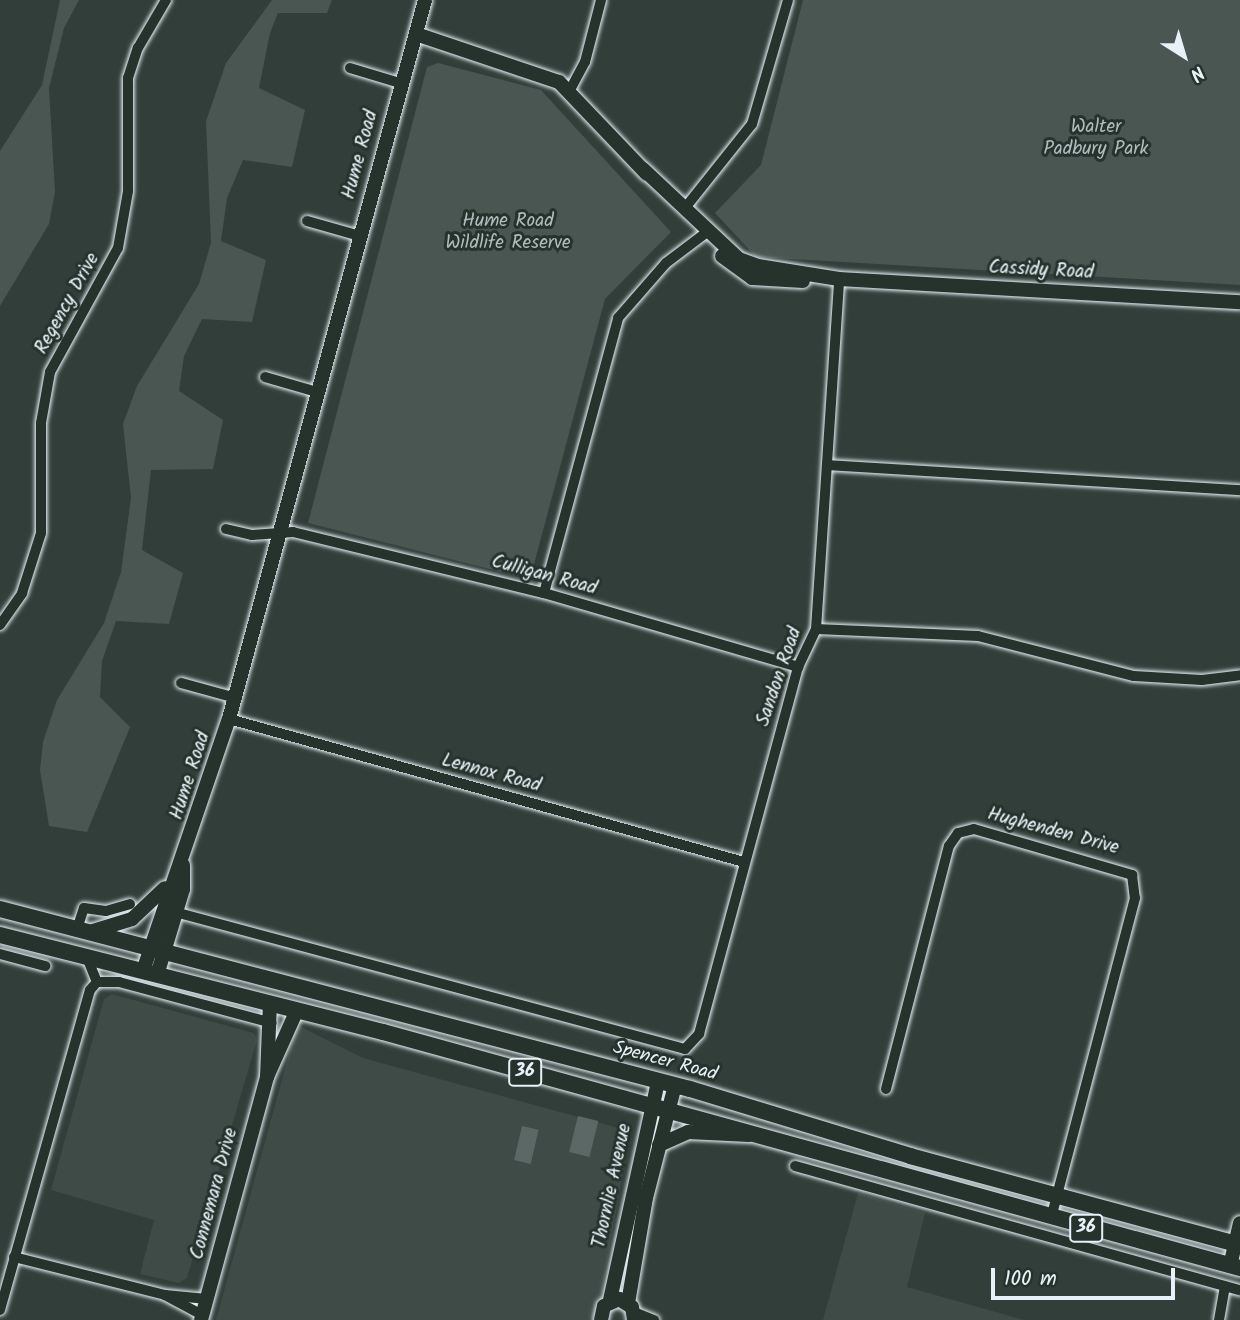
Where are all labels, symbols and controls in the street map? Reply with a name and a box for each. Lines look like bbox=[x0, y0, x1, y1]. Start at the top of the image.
north arrow bbox=[1149, 21, 1219, 91]
text: N bbox=[1183, 57, 1210, 88]
street label: Hume Road bbox=[338, 108, 384, 202]
park label: Walter Padbury Park bbox=[1043, 117, 1149, 161]
park label: Hume Road Wildlife Reserve bbox=[445, 211, 571, 255]
street label: Regency Drive bbox=[31, 250, 105, 358]
street label: Cassidy Road bbox=[988, 257, 1094, 285]
street label: Culligan Road bbox=[489, 551, 599, 601]
street label: Sandon Road bbox=[752, 625, 808, 729]
street label: Hume Road bbox=[166, 729, 216, 823]
street label: Lennox Road bbox=[439, 750, 543, 798]
street label: Hughenden Drive bbox=[985, 803, 1121, 861]
street label: Spencer Road bbox=[610, 1037, 720, 1087]
road number: 36 bbox=[508, 1058, 542, 1086]
street label: Thornlie Avenue bbox=[589, 1122, 637, 1250]
street label: Connemara Drive bbox=[186, 1126, 244, 1262]
road number: 36 bbox=[1068, 1213, 1104, 1242]
scale bar bbox=[995, 1254, 1179, 1298]
text: 100 m bbox=[1004, 1263, 1057, 1296]

